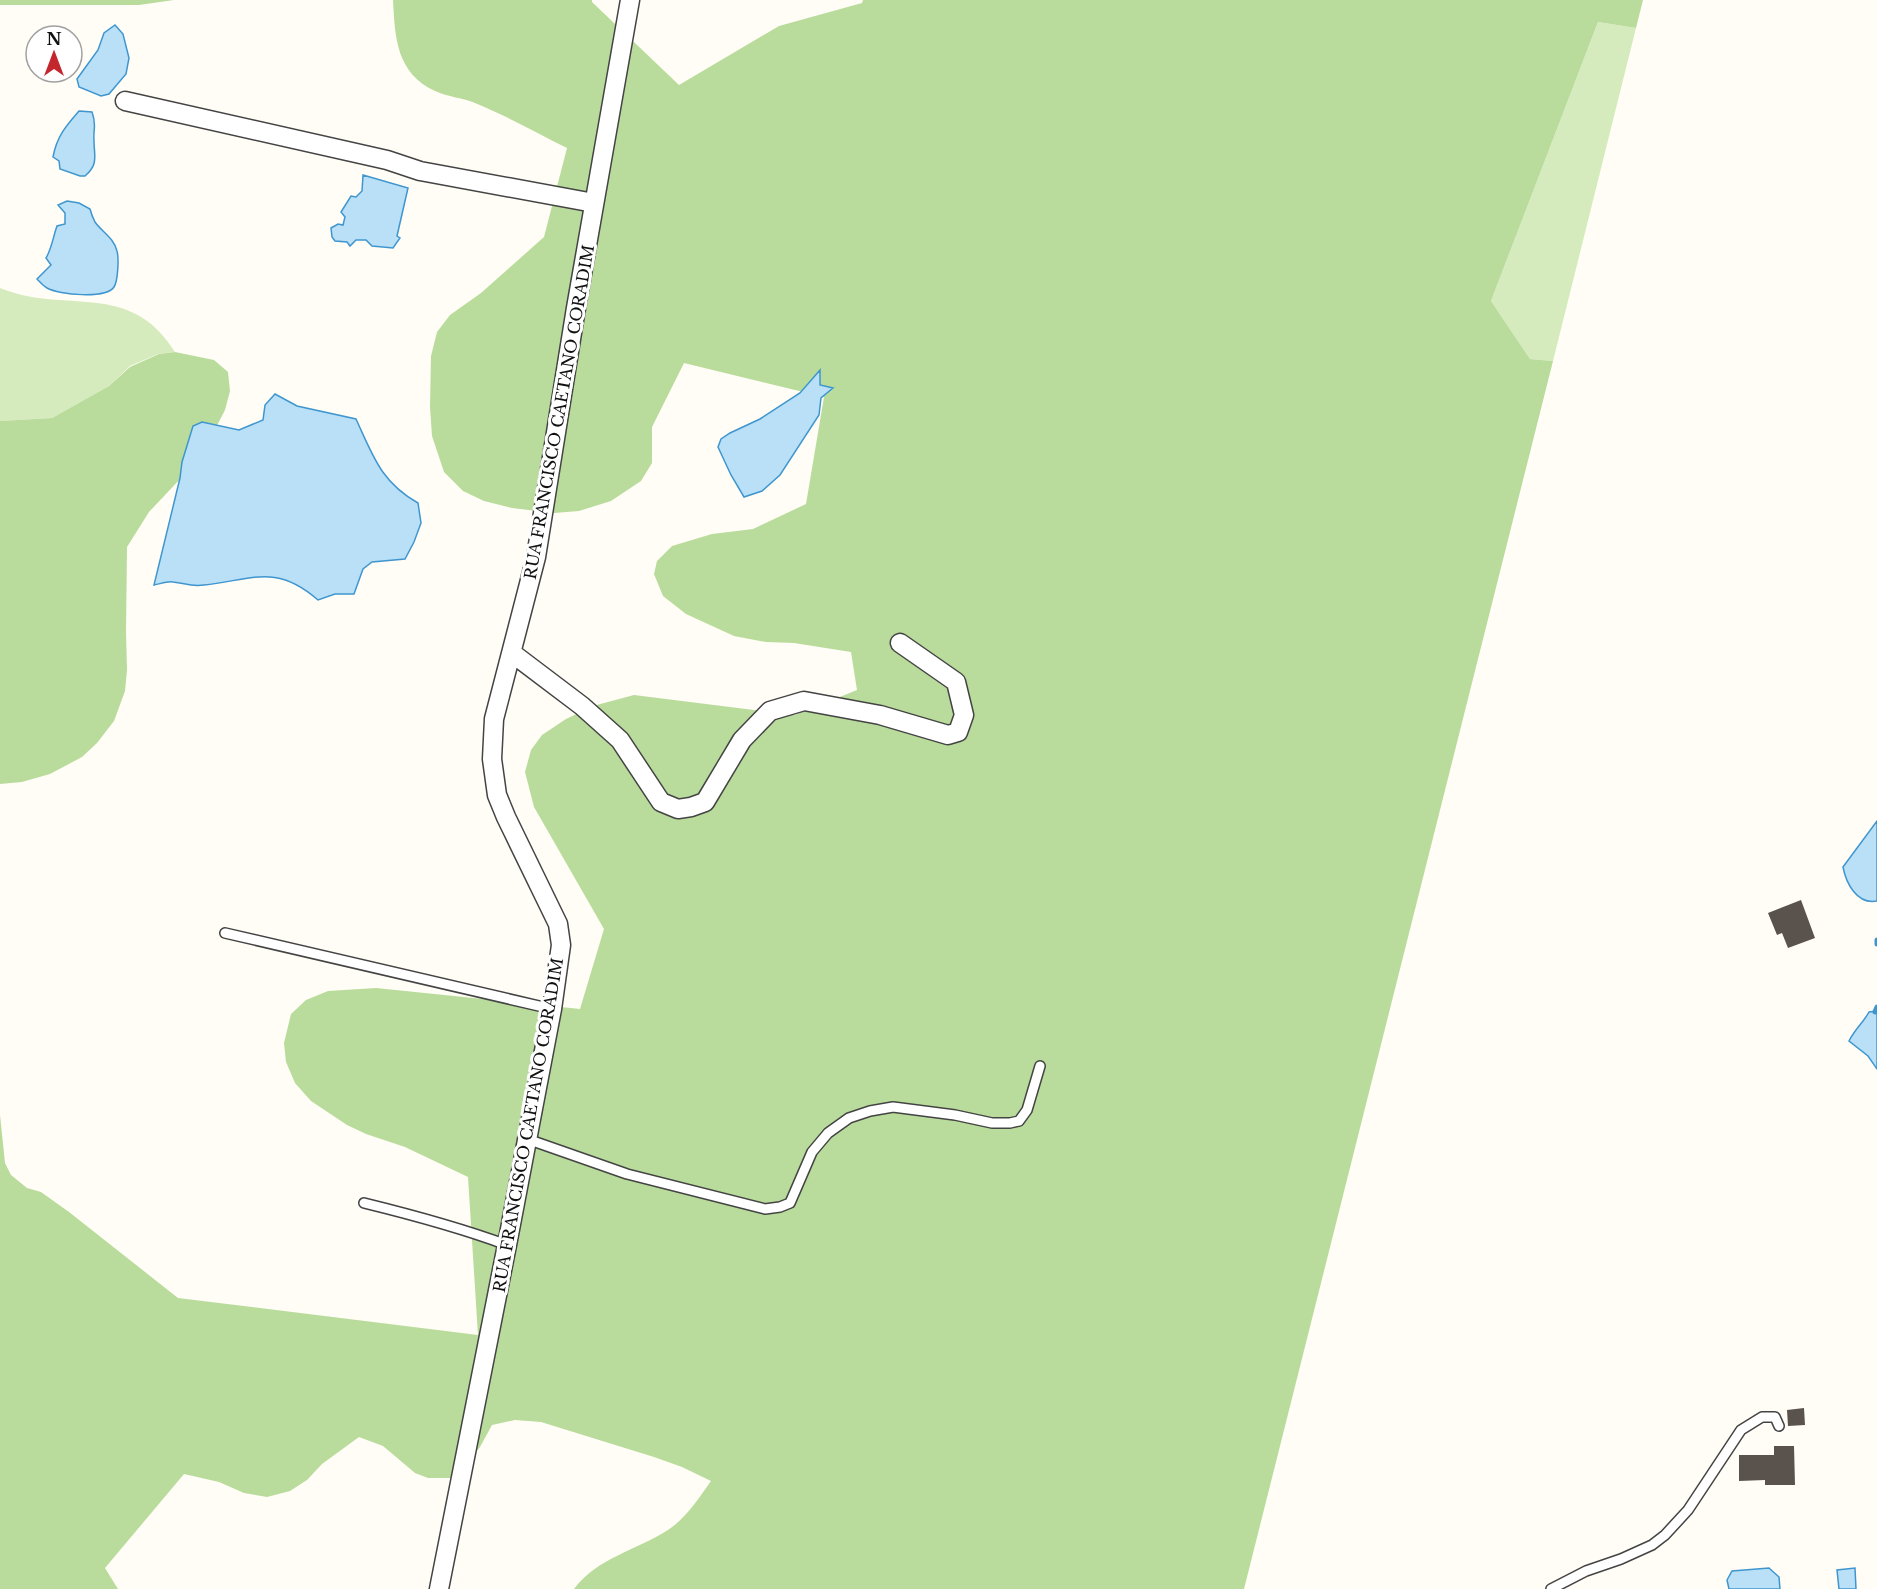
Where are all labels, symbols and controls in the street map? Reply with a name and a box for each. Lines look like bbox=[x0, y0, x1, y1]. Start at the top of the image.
north arrow bbox=[24, 24, 84, 84]
text: N bbox=[46, 29, 62, 49]
street label: RUA FRANCISCO CAETANO CORADIM bbox=[520, 243, 598, 581]
street label: RUA FRANCISCO CAETANO CORADIM bbox=[489, 956, 567, 1294]

